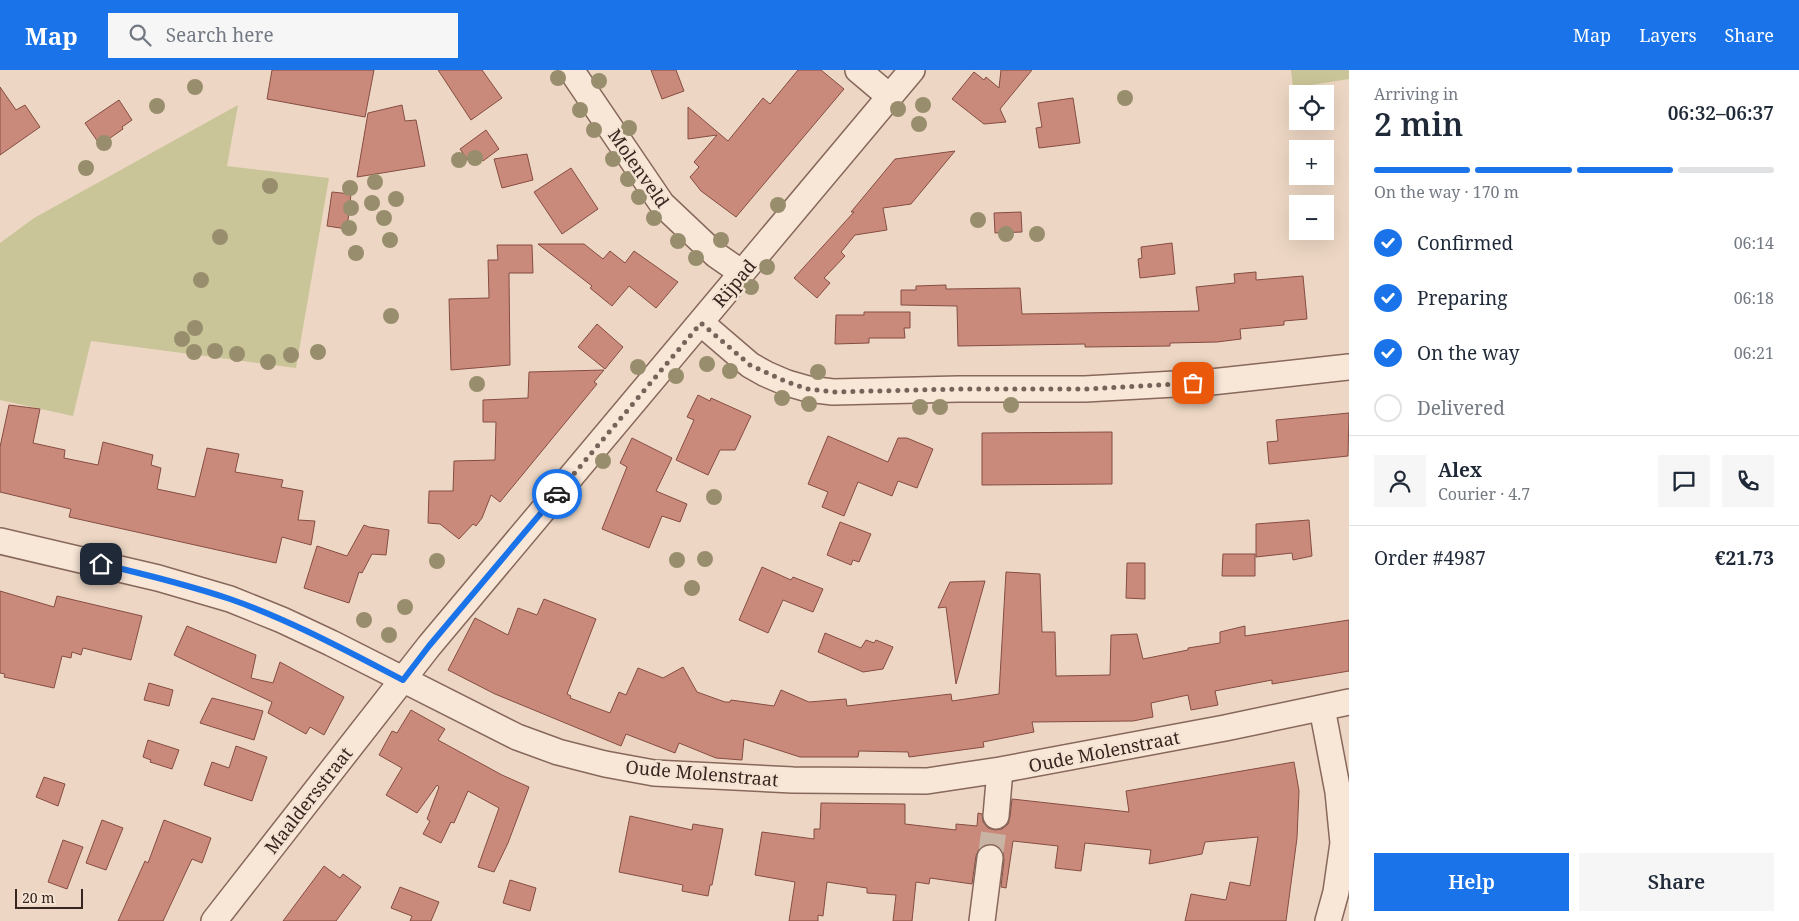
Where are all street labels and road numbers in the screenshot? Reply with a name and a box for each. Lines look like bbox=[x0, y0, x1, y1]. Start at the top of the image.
street label: Molenveld bbox=[603, 124, 675, 212]
street label: Rijpad bbox=[707, 254, 761, 312]
street label: Oude Molenstraat bbox=[1026, 725, 1182, 777]
street label: Maaldersstraat bbox=[259, 742, 357, 858]
street label: Oude Molenstraat bbox=[625, 754, 779, 792]

